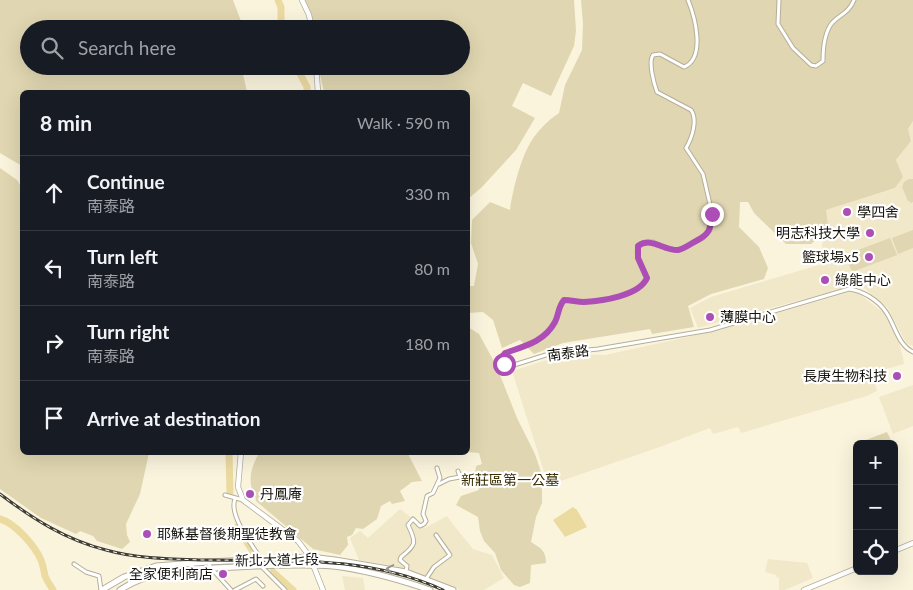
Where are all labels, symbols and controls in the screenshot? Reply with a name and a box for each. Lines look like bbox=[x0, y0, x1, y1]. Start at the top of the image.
search box bbox=[20, 20, 470, 75]
icon: search bbox=[38, 34, 66, 62]
text: Search here bbox=[78, 36, 176, 59]
text: 8 min bbox=[40, 110, 92, 135]
text: Walk · 590 m bbox=[357, 113, 450, 132]
text: Continue bbox=[87, 170, 165, 193]
icon: ahead bbox=[40, 179, 68, 207]
text: 330 m bbox=[405, 184, 450, 203]
text: 南泰路 bbox=[87, 196, 135, 215]
route end bbox=[701, 203, 724, 226]
place label: 學四舍 bbox=[857, 203, 899, 220]
marker: 學四舍 bbox=[841, 206, 853, 218]
place label: 明志科技大學 bbox=[776, 224, 860, 241]
marker: 明志科技大學 bbox=[864, 227, 876, 239]
text: Turn left bbox=[87, 245, 158, 268]
place label: 籃球場x5 bbox=[802, 248, 859, 265]
marker: 籃球場x5 bbox=[863, 251, 875, 263]
icon: left bbox=[40, 254, 68, 282]
text: 80 m bbox=[414, 259, 450, 278]
text: 南泰路 bbox=[87, 271, 135, 290]
place label: 綠能中心 bbox=[835, 271, 891, 288]
marker: 綠能中心 bbox=[819, 274, 831, 286]
place label: 薄膜中心 bbox=[720, 308, 776, 325]
marker: 薄膜中心 bbox=[704, 311, 716, 323]
text: Turn right bbox=[87, 320, 169, 343]
icon: right bbox=[40, 329, 68, 357]
text: 180 m bbox=[405, 334, 450, 353]
street label: 南泰路 bbox=[546, 341, 590, 364]
text: 南泰路 bbox=[87, 346, 135, 365]
route start bbox=[493, 353, 516, 376]
place label: 長庚生物科技 bbox=[803, 367, 887, 384]
marker: 長庚生物科技 bbox=[891, 370, 903, 382]
icon: arrive bbox=[40, 404, 68, 432]
text: Arrive at destination bbox=[87, 407, 260, 430]
map controls bbox=[853, 440, 898, 575]
button: + bbox=[853, 440, 898, 485]
park label: 新莊區第一公墓 bbox=[461, 471, 559, 488]
place label: 丹鳳庵 bbox=[260, 485, 302, 502]
button: − bbox=[853, 485, 898, 530]
marker: 丹鳳庵 bbox=[244, 488, 256, 500]
place label: 耶穌基督後期聖徒教會 bbox=[157, 525, 297, 542]
marker: 耶穌基督後期聖徒教會 bbox=[141, 528, 153, 540]
button: locate bbox=[853, 530, 898, 575]
street label: 新北大道七段 bbox=[235, 550, 319, 569]
place label: 全家便利商店 bbox=[129, 565, 213, 582]
one-way arrow bbox=[386, 565, 395, 575]
marker: 全家便利商店 bbox=[217, 568, 229, 580]

